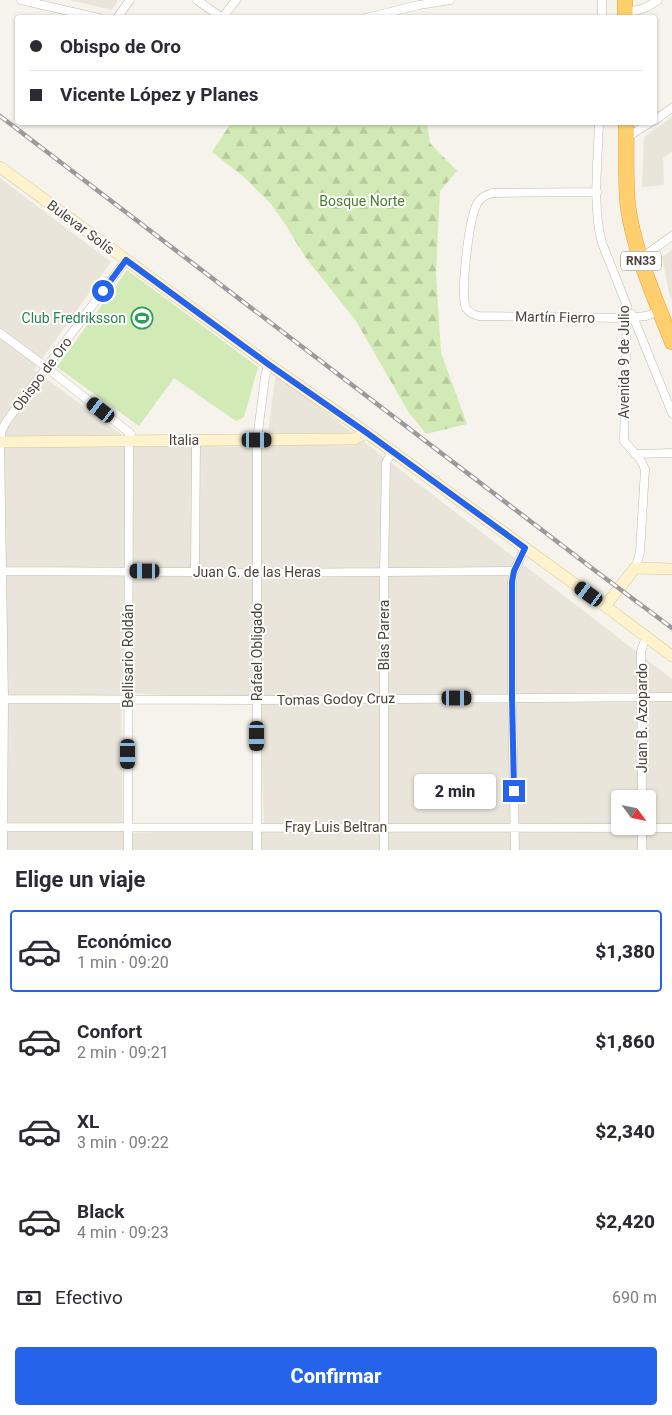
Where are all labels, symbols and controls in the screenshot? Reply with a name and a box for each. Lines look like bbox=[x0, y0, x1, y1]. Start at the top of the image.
text: Obispo de Oro bbox=[60, 35, 181, 58]
text: Vicente López y Planes bbox=[60, 83, 258, 106]
park label: Bosque Norte bbox=[319, 193, 405, 209]
street label: Bulevar Solís bbox=[44, 197, 118, 257]
road number: RN33 bbox=[621, 252, 661, 270]
route start bbox=[92, 280, 114, 302]
street label: Avenida 9 de Julio bbox=[616, 305, 632, 419]
sports icon: Club Fredriksson bbox=[130, 306, 154, 330]
street label: Martín Fierro bbox=[515, 308, 595, 326]
place label: Club Fredriksson bbox=[22, 310, 126, 326]
street label: Obispo de Oro bbox=[9, 334, 75, 414]
car bbox=[84, 395, 117, 425]
street label: Italia bbox=[169, 432, 199, 448]
car bbox=[242, 433, 272, 448]
car bbox=[130, 564, 160, 579]
street label: Juan G. de las Heras bbox=[193, 564, 321, 580]
car bbox=[572, 579, 605, 609]
street label: Blas Parera bbox=[376, 600, 392, 670]
street label: Rafael Obligado bbox=[249, 603, 265, 701]
street label: Bellisario Roldán bbox=[120, 604, 136, 708]
street label: Juan B. Azopardo bbox=[634, 663, 650, 773]
street label: Tomas Godoy Cruz bbox=[277, 690, 395, 708]
car bbox=[442, 691, 472, 706]
car bbox=[249, 721, 264, 751]
car bbox=[120, 739, 135, 769]
callout: 2 min bbox=[414, 774, 496, 808]
route end bbox=[503, 780, 525, 802]
text: 2 min bbox=[435, 782, 475, 801]
north arrow bbox=[611, 790, 656, 835]
map controls bbox=[611, 790, 656, 835]
street label: Fray Luis Beltran bbox=[285, 819, 387, 835]
text: Elige un viaje bbox=[15, 867, 145, 892]
icon: car bbox=[17, 929, 62, 974]
text: Económico bbox=[77, 930, 172, 953]
text: $1,380 bbox=[595, 940, 655, 963]
text: 1 min · 09:20 bbox=[77, 953, 169, 972]
icon: car bbox=[17, 1019, 62, 1064]
text: Confort bbox=[77, 1020, 142, 1043]
text: $1,860 bbox=[595, 1030, 655, 1053]
text: 2 min · 09:21 bbox=[77, 1043, 169, 1062]
icon: car bbox=[17, 1109, 62, 1154]
text: XL bbox=[77, 1110, 99, 1133]
text: $2,340 bbox=[595, 1120, 655, 1143]
text: 3 min · 09:22 bbox=[77, 1133, 169, 1152]
icon: car bbox=[17, 1199, 62, 1244]
text: Black bbox=[77, 1200, 124, 1223]
text: $2,420 bbox=[595, 1210, 655, 1233]
text: 4 min · 09:23 bbox=[77, 1223, 169, 1242]
icon: cash bbox=[15, 1284, 43, 1312]
text: Efectivo bbox=[55, 1286, 123, 1309]
text: 690 m bbox=[612, 1288, 657, 1307]
button: Confirmar bbox=[15, 1347, 657, 1405]

